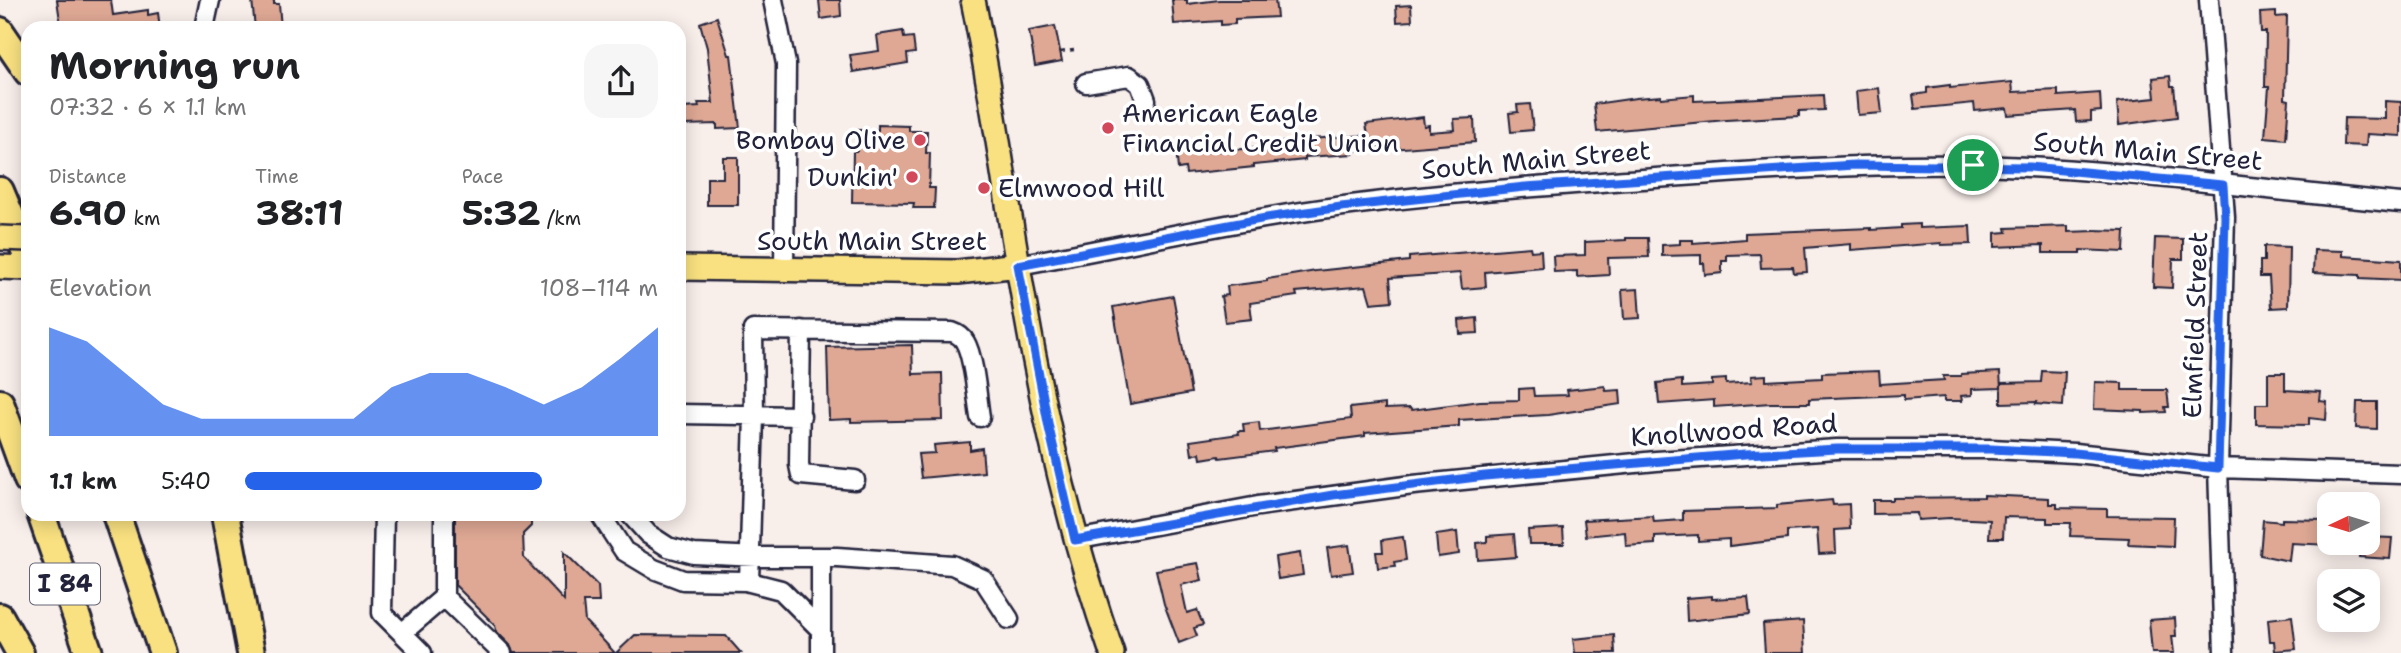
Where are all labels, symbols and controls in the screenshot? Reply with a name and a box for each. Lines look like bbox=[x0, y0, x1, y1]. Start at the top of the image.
text: Morning run bbox=[49, 40, 300, 91]
button: share bbox=[584, 44, 658, 118]
text: 07:32 · 6 × 1.1 km bbox=[49, 92, 247, 122]
place label: American Eagle Financial Credit Union bbox=[1122, 95, 1399, 160]
marker: American Eagle Financial Credit Union bbox=[1100, 120, 1116, 136]
place label: Bombay Olive bbox=[736, 122, 906, 157]
street label: South Main Street bbox=[2032, 123, 2264, 178]
marker: Bombay Olive bbox=[912, 132, 928, 148]
street label: South Main Street bbox=[1420, 132, 1652, 187]
pin bbox=[1943, 135, 2003, 195]
icon: arrive bbox=[1954, 146, 1992, 184]
place label: Dunkin' bbox=[808, 159, 898, 194]
text: Distance bbox=[49, 164, 127, 189]
text: Time bbox=[255, 164, 299, 189]
text: Pace bbox=[462, 164, 503, 189]
marker: Dunkin' bbox=[904, 169, 920, 185]
place label: Elmwood Hill bbox=[998, 170, 1165, 205]
marker: Elmwood Hill bbox=[976, 180, 992, 196]
text: 6.90 bbox=[49, 189, 127, 236]
text: 38:11 bbox=[255, 189, 344, 236]
text: 5:32 bbox=[462, 189, 541, 236]
text: km bbox=[127, 206, 160, 231]
text: /km bbox=[541, 206, 581, 231]
street label: South Main Street bbox=[757, 223, 987, 258]
street label: Elmfield Street bbox=[2174, 231, 2215, 419]
text: Elevation bbox=[49, 273, 152, 303]
text: 108–114 m bbox=[540, 273, 658, 303]
street label: Knollwood Road bbox=[1629, 405, 1839, 454]
text: 1.1 km bbox=[49, 466, 117, 496]
text: 5:40 bbox=[161, 466, 211, 496]
north arrow bbox=[2317, 492, 2380, 555]
map controls bbox=[2317, 492, 2380, 632]
road number: I 84 bbox=[30, 564, 100, 604]
button: layers bbox=[2317, 569, 2380, 632]

